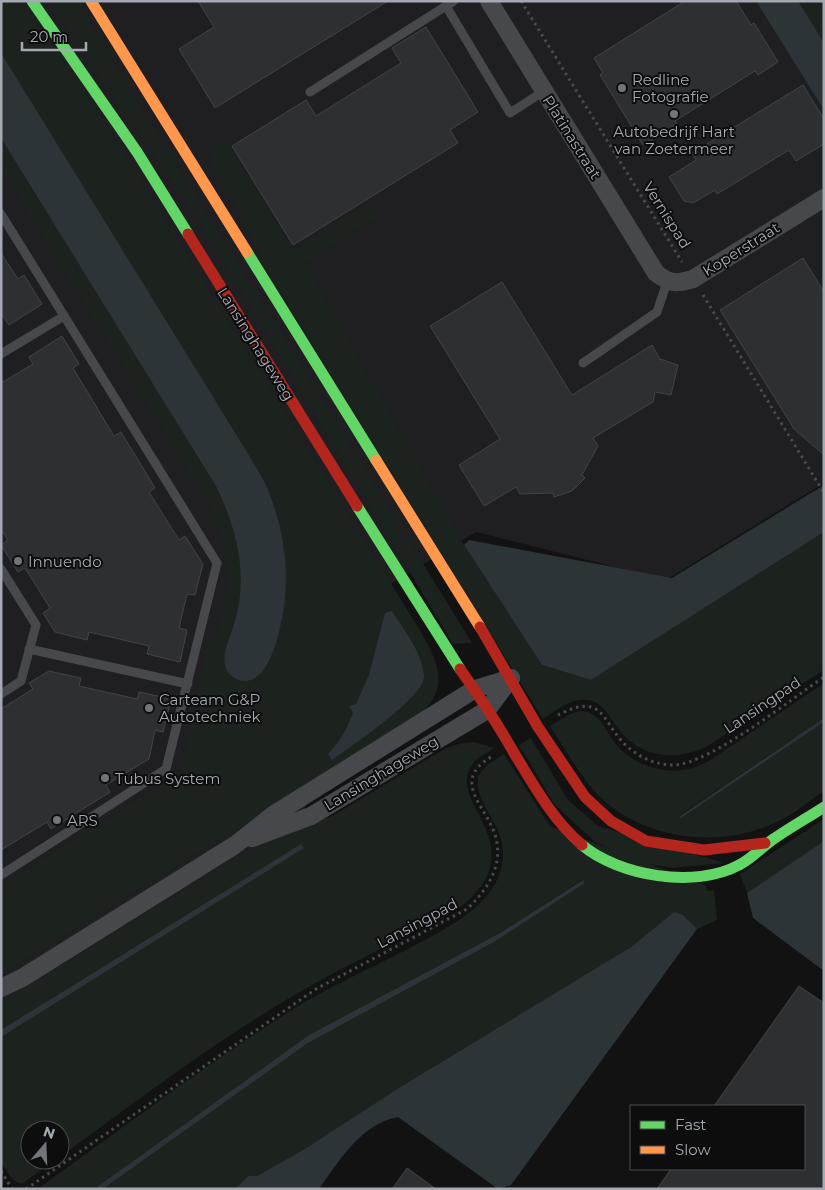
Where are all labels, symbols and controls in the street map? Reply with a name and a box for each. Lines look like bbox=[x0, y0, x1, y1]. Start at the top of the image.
scale bar bbox=[22, 20, 86, 52]
text: 20 m bbox=[30, 27, 68, 46]
place label: Redline Fotografie bbox=[632, 70, 709, 106]
marker: Redline Fotografie bbox=[616, 82, 628, 94]
street label: Platinastraat bbox=[539, 92, 605, 182]
marker: Autobedrijf Hart van Zoetermeer bbox=[668, 108, 680, 120]
place label: Autobedrijf Hart van Zoetermeer bbox=[613, 122, 735, 158]
street label: Vernispad bbox=[639, 178, 695, 252]
street label: Koperstraat bbox=[699, 218, 783, 280]
street label: Lansinghageweg bbox=[213, 284, 299, 404]
place label: Innuendo bbox=[28, 552, 102, 571]
marker: Innuendo bbox=[12, 555, 24, 567]
street label: Lansingpad bbox=[720, 672, 804, 738]
place label: Carteam G&P Autotechniek bbox=[159, 690, 260, 726]
marker: Carteam G&P Autotechniek bbox=[143, 702, 155, 714]
street label: Lansinghageweg bbox=[320, 731, 442, 815]
place label: Tubus System bbox=[115, 769, 220, 788]
marker: Tubus System bbox=[99, 772, 111, 784]
place label: ARS bbox=[67, 811, 98, 830]
marker: ARS bbox=[51, 814, 63, 826]
street label: Lansingpad bbox=[373, 894, 461, 952]
legend bbox=[630, 1105, 805, 1170]
text: Fast bbox=[675, 1115, 706, 1134]
north arrow bbox=[20, 1120, 70, 1170]
text: N bbox=[41, 1122, 58, 1143]
text: Slow bbox=[675, 1140, 711, 1159]

